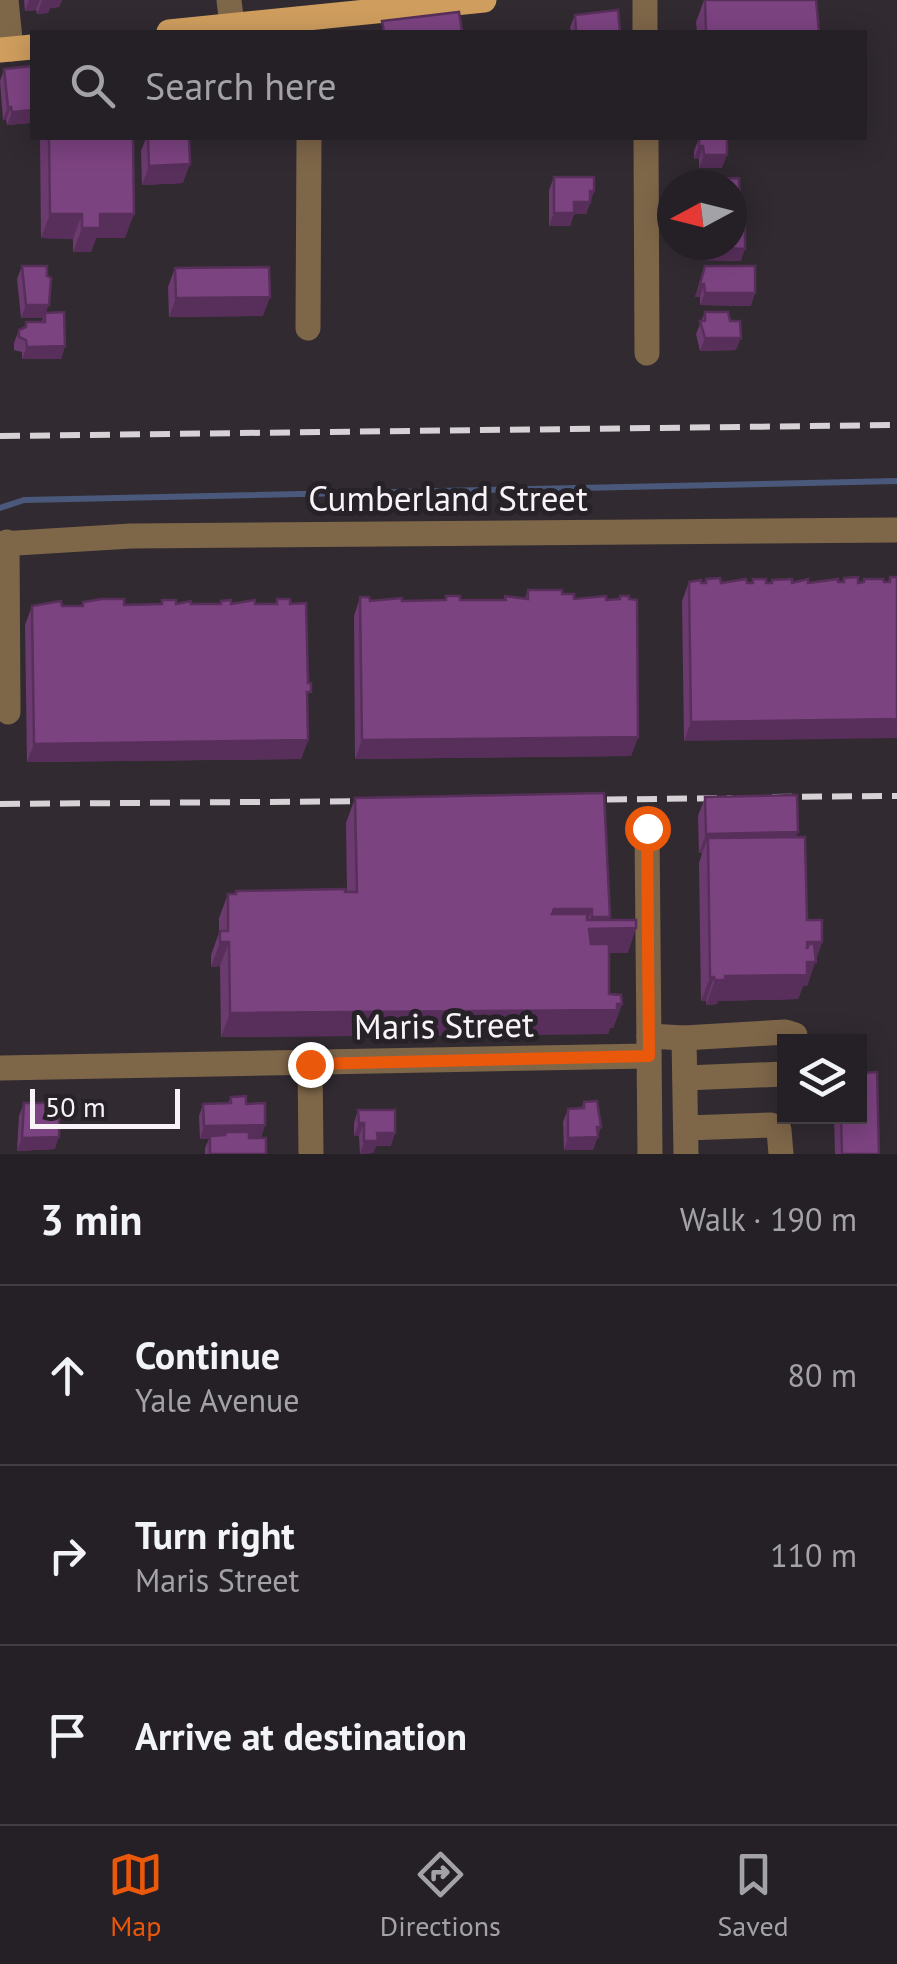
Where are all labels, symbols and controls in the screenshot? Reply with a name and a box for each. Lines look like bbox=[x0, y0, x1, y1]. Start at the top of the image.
search box bbox=[30, 30, 867, 140]
icon: search bbox=[65, 58, 120, 113]
text: Search here bbox=[145, 61, 337, 110]
north arrow bbox=[657, 170, 747, 260]
street label: Cumberland Street bbox=[308, 475, 588, 521]
route start bbox=[625, 806, 671, 852]
street label: Maris Street bbox=[354, 1000, 534, 1050]
map controls bbox=[777, 1034, 867, 1124]
button: layers bbox=[777, 1034, 867, 1124]
route end bbox=[288, 1042, 334, 1088]
scale bar bbox=[30, 1084, 180, 1128]
text: 50 m bbox=[45, 1088, 106, 1125]
text: 3 min bbox=[40, 1192, 142, 1247]
text: Walk · 190 m bbox=[680, 1198, 857, 1240]
text: Continue bbox=[135, 1330, 280, 1379]
icon: ahead bbox=[40, 1348, 95, 1403]
text: 80 m bbox=[788, 1354, 857, 1396]
text: Yale Avenue bbox=[135, 1379, 299, 1421]
text: Turn right bbox=[135, 1510, 295, 1559]
icon: right bbox=[40, 1528, 95, 1583]
text: 110 m bbox=[770, 1534, 857, 1576]
text: Maris Street bbox=[135, 1559, 299, 1601]
icon: arrive bbox=[40, 1708, 95, 1763]
text: Arrive at destination bbox=[135, 1711, 467, 1760]
tab: Map bbox=[108, 1847, 163, 1944]
tab: Directions bbox=[380, 1847, 501, 1944]
tab: Saved bbox=[717, 1847, 789, 1944]

